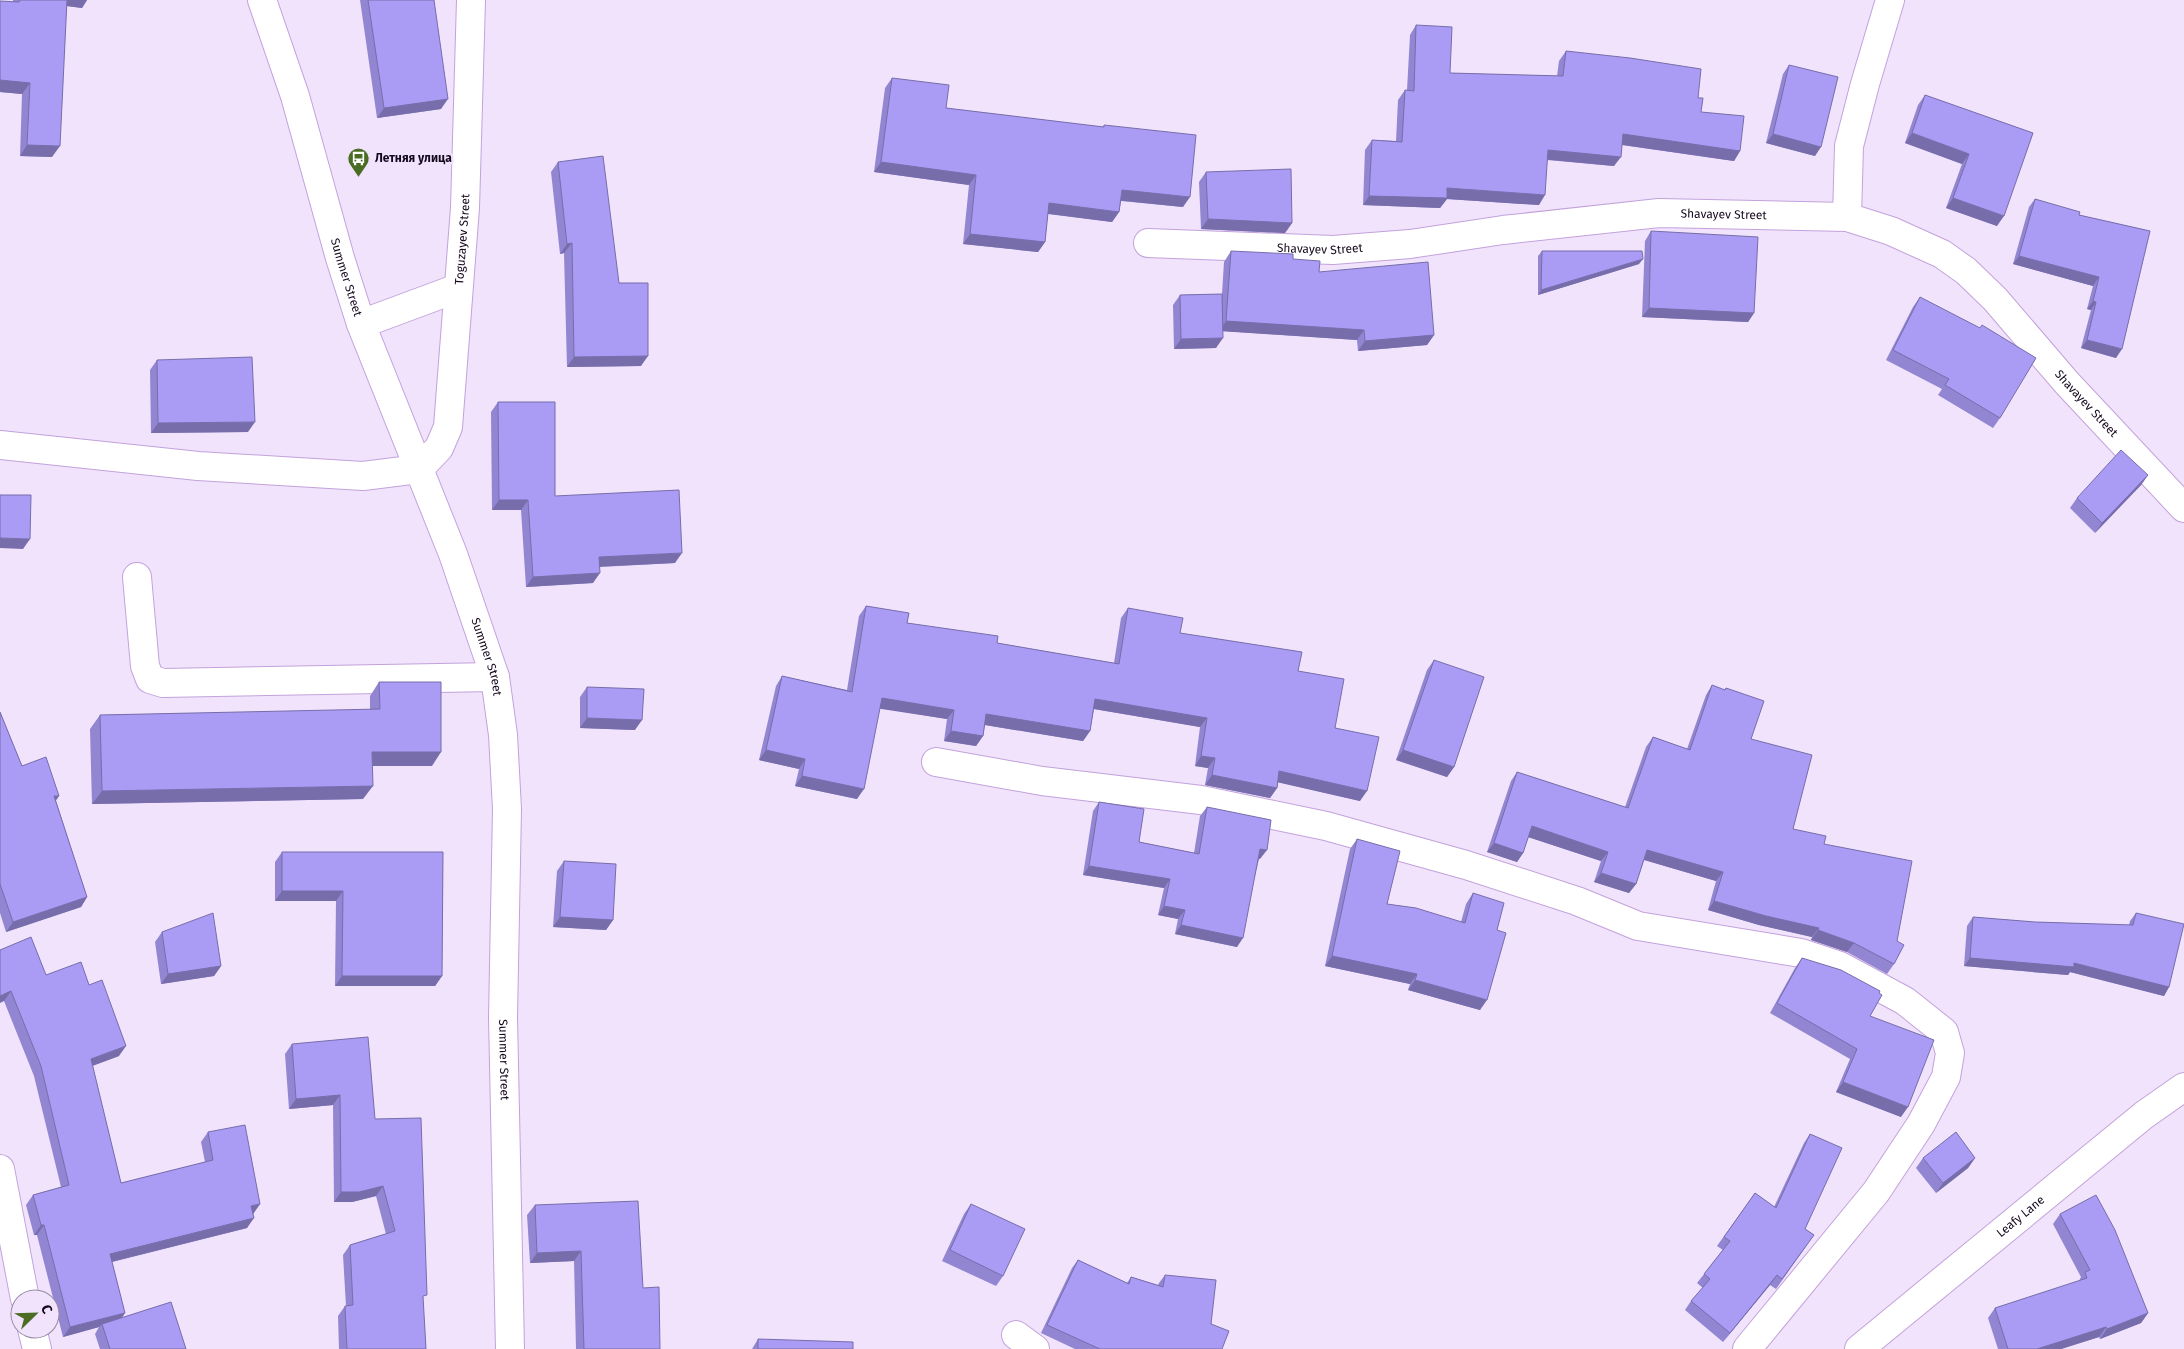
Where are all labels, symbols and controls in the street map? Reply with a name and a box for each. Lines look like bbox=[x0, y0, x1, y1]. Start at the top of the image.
bus stop icon: Летняя улица bbox=[347, 146, 371, 177]
place label: Летняя улица bbox=[375, 151, 452, 165]
street label: Toguzayev Street bbox=[452, 193, 472, 285]
street label: Shavayev Street bbox=[1680, 206, 1767, 222]
street label: Summer Street bbox=[328, 237, 365, 319]
street label: Shavayev Street bbox=[1277, 241, 1364, 257]
street label: Shavayev Street bbox=[2052, 367, 2121, 440]
street label: Summer Street bbox=[468, 616, 505, 697]
street label: Summer Street bbox=[496, 1019, 512, 1101]
street label: Leafy Lane bbox=[1994, 1193, 2047, 1240]
north arrow bbox=[10, 1289, 60, 1339]
text: С bbox=[37, 1302, 56, 1316]

